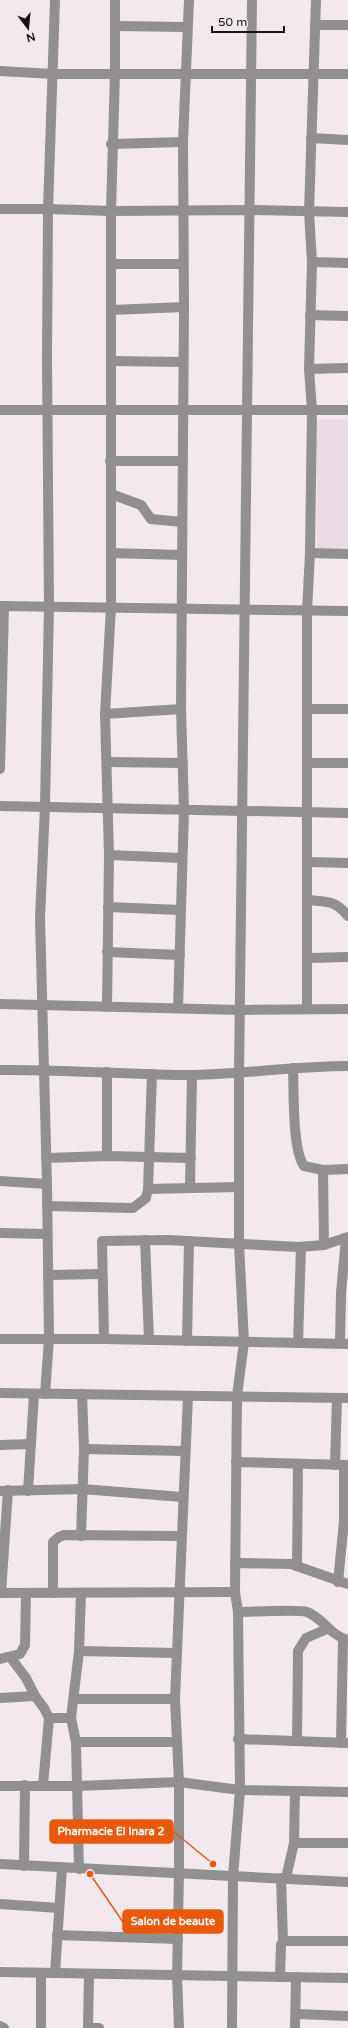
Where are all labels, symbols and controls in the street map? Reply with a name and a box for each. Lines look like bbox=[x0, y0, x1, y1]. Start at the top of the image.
north arrow bbox=[8, 8, 48, 48]
scale bar bbox=[212, 8, 284, 34]
text: 50 m bbox=[218, 15, 247, 29]
text: N bbox=[25, 30, 37, 45]
callout: Pharmacie El Inara 2 bbox=[50, 1820, 173, 1843]
text: Pharmacie El Inara 2 bbox=[57, 1825, 165, 1838]
callout: Salon de beaute bbox=[123, 1910, 223, 1933]
text: Salon de beaute bbox=[131, 1915, 216, 1928]

